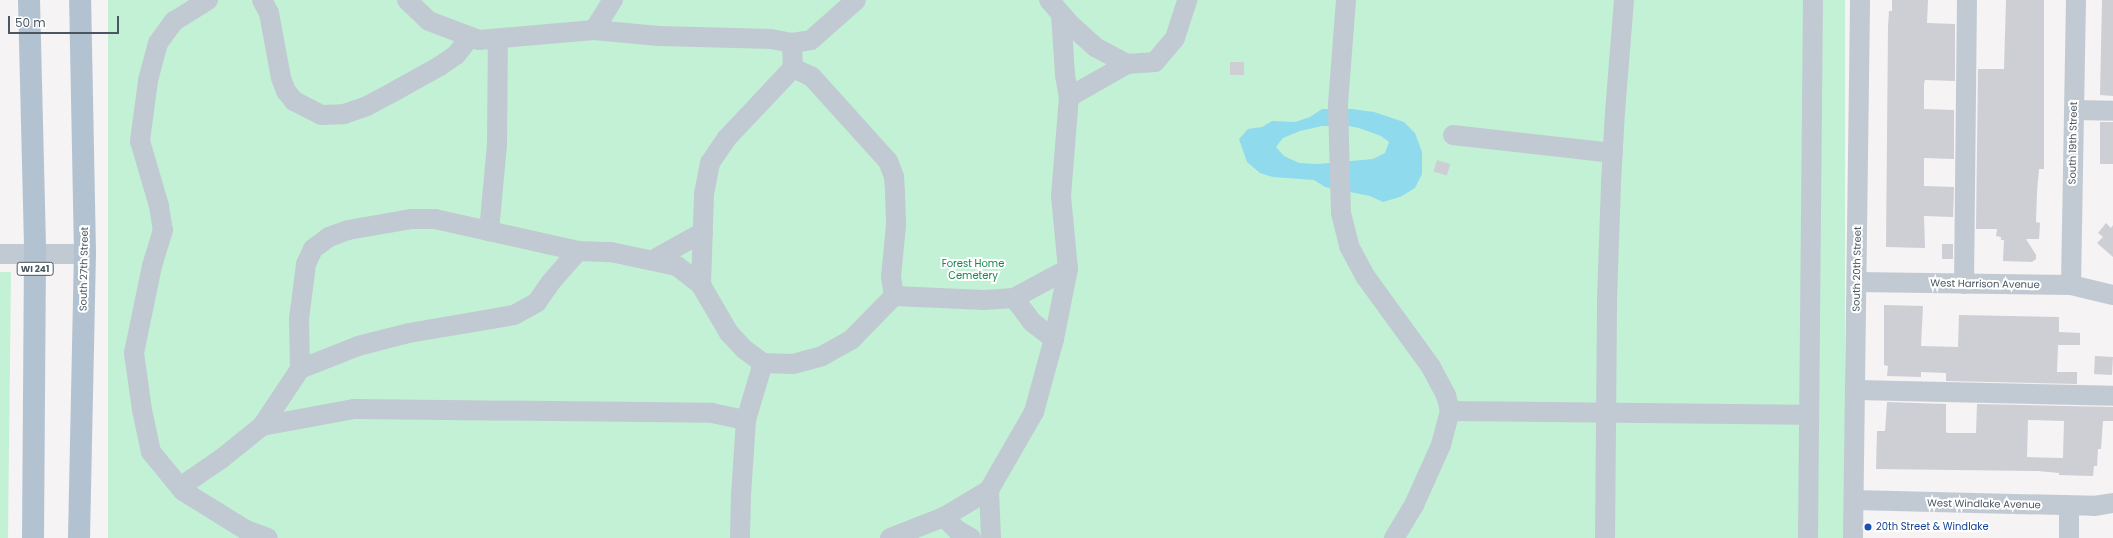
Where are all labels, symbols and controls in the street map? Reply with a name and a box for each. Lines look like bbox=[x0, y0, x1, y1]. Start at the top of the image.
scale bar bbox=[10, 8, 121, 34]
text: 50 m bbox=[15, 14, 46, 31]
street label: South 19th Street bbox=[2066, 101, 2080, 185]
street label: South 20th Street bbox=[1850, 226, 1864, 312]
street label: South 27th Street bbox=[77, 227, 91, 311]
park label: Forest Home Cemetery bbox=[942, 257, 1004, 280]
road number: WI 241 bbox=[16, 262, 54, 276]
street label: West Harrison Avenue bbox=[1930, 277, 2040, 291]
street label: West Windlake Avenue bbox=[1927, 497, 2041, 511]
place label: 20th Street & Windlake bbox=[1876, 521, 1989, 533]
marker: 20th Street & Windlake bbox=[1863, 522, 1873, 532]

